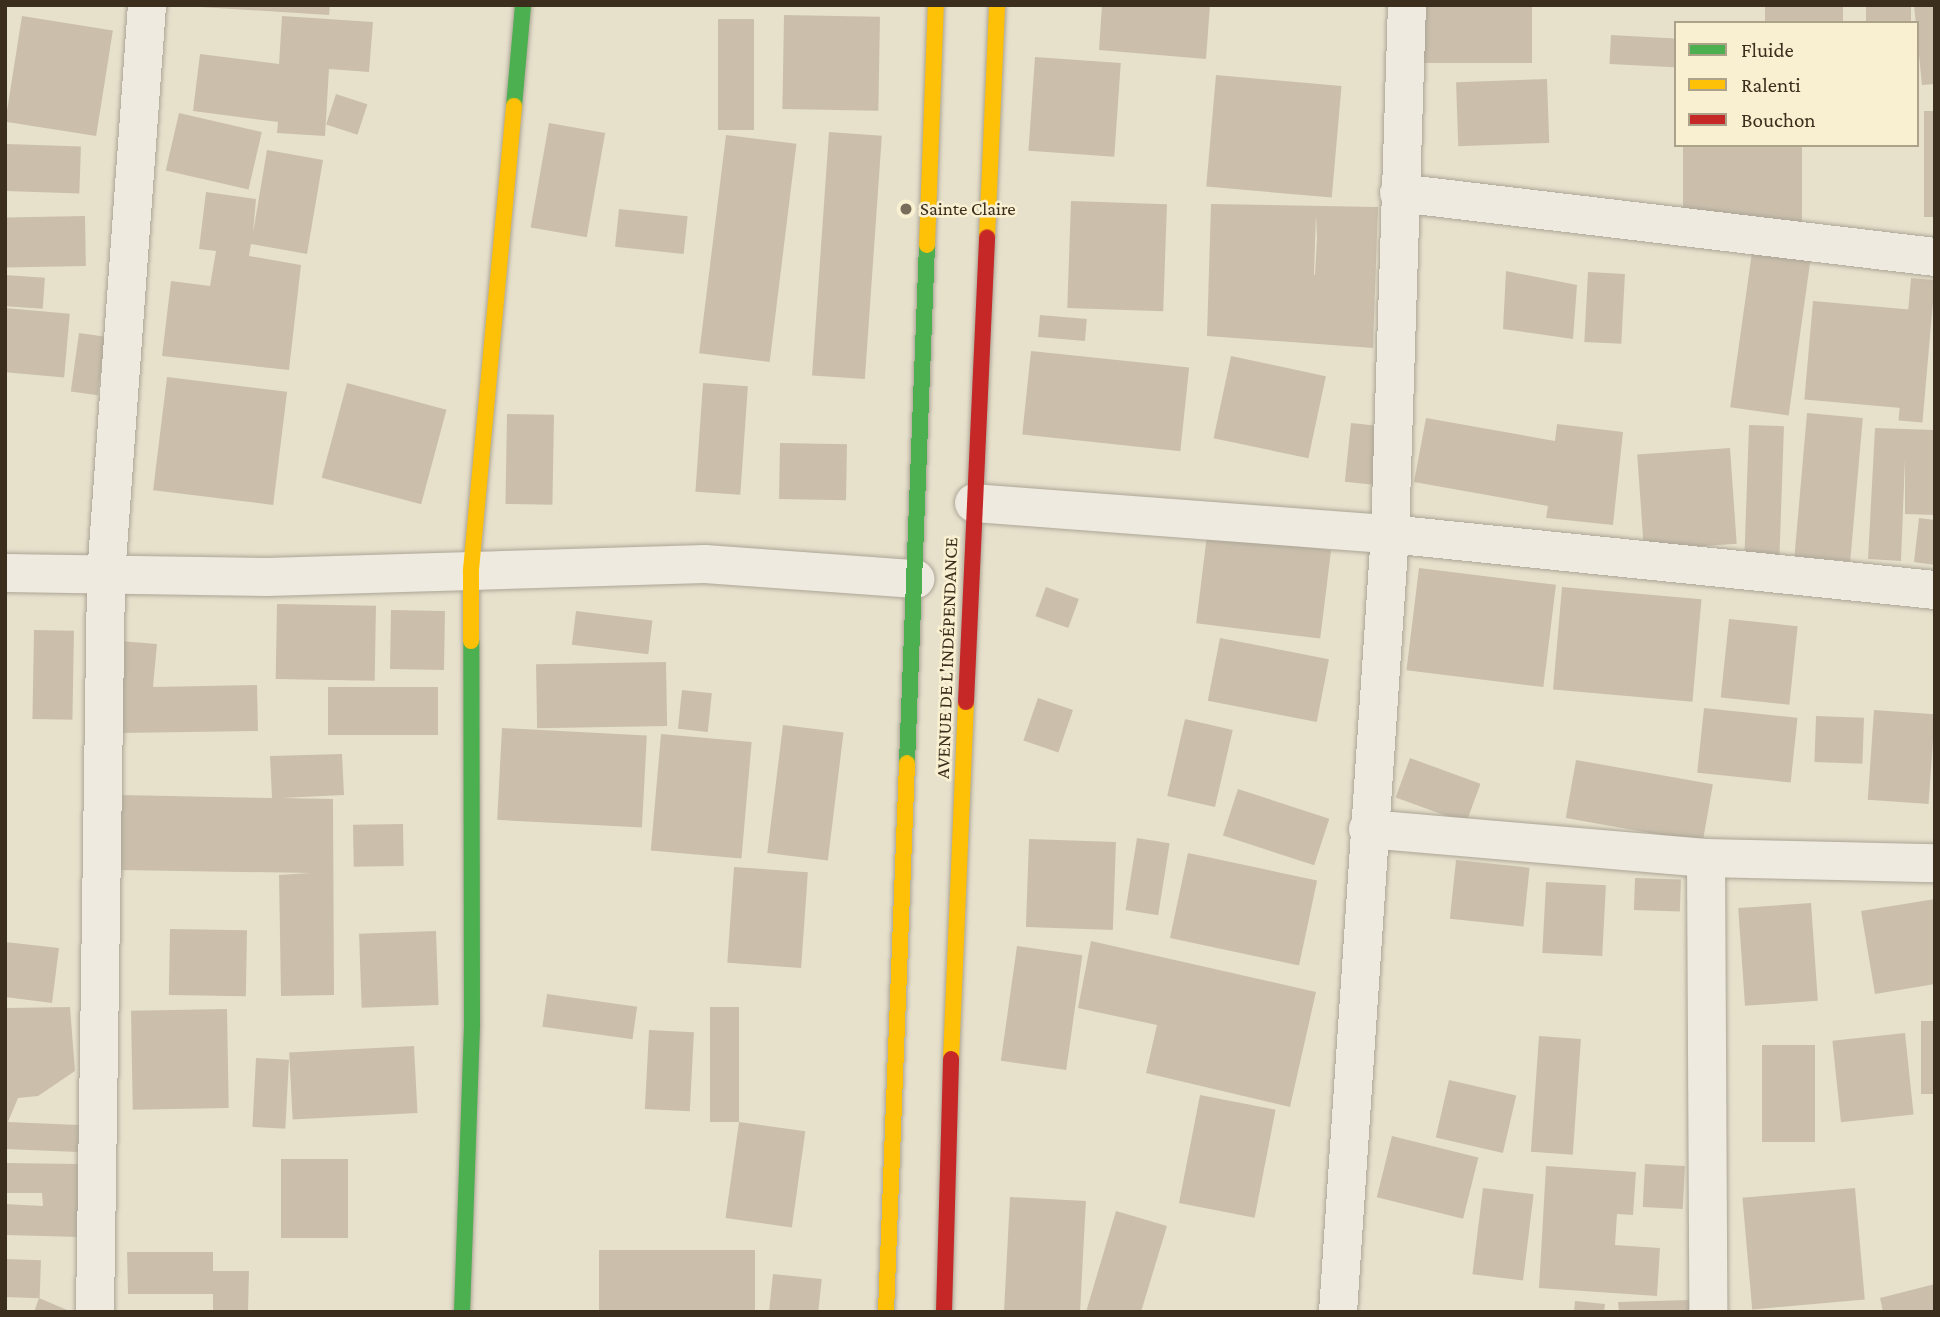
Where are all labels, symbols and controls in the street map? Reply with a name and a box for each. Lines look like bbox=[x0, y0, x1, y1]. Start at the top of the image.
legend bbox=[1674, 21, 1919, 147]
text: Fluide bbox=[1741, 38, 1794, 62]
text: Ralenti bbox=[1741, 73, 1801, 97]
text: Bouchon bbox=[1741, 108, 1816, 132]
place label: Sainte Claire bbox=[920, 198, 1016, 220]
marker: Sainte Claire bbox=[898, 201, 914, 217]
street label: AVENUE DE L'INDÉPENDANCE bbox=[931, 537, 963, 779]

